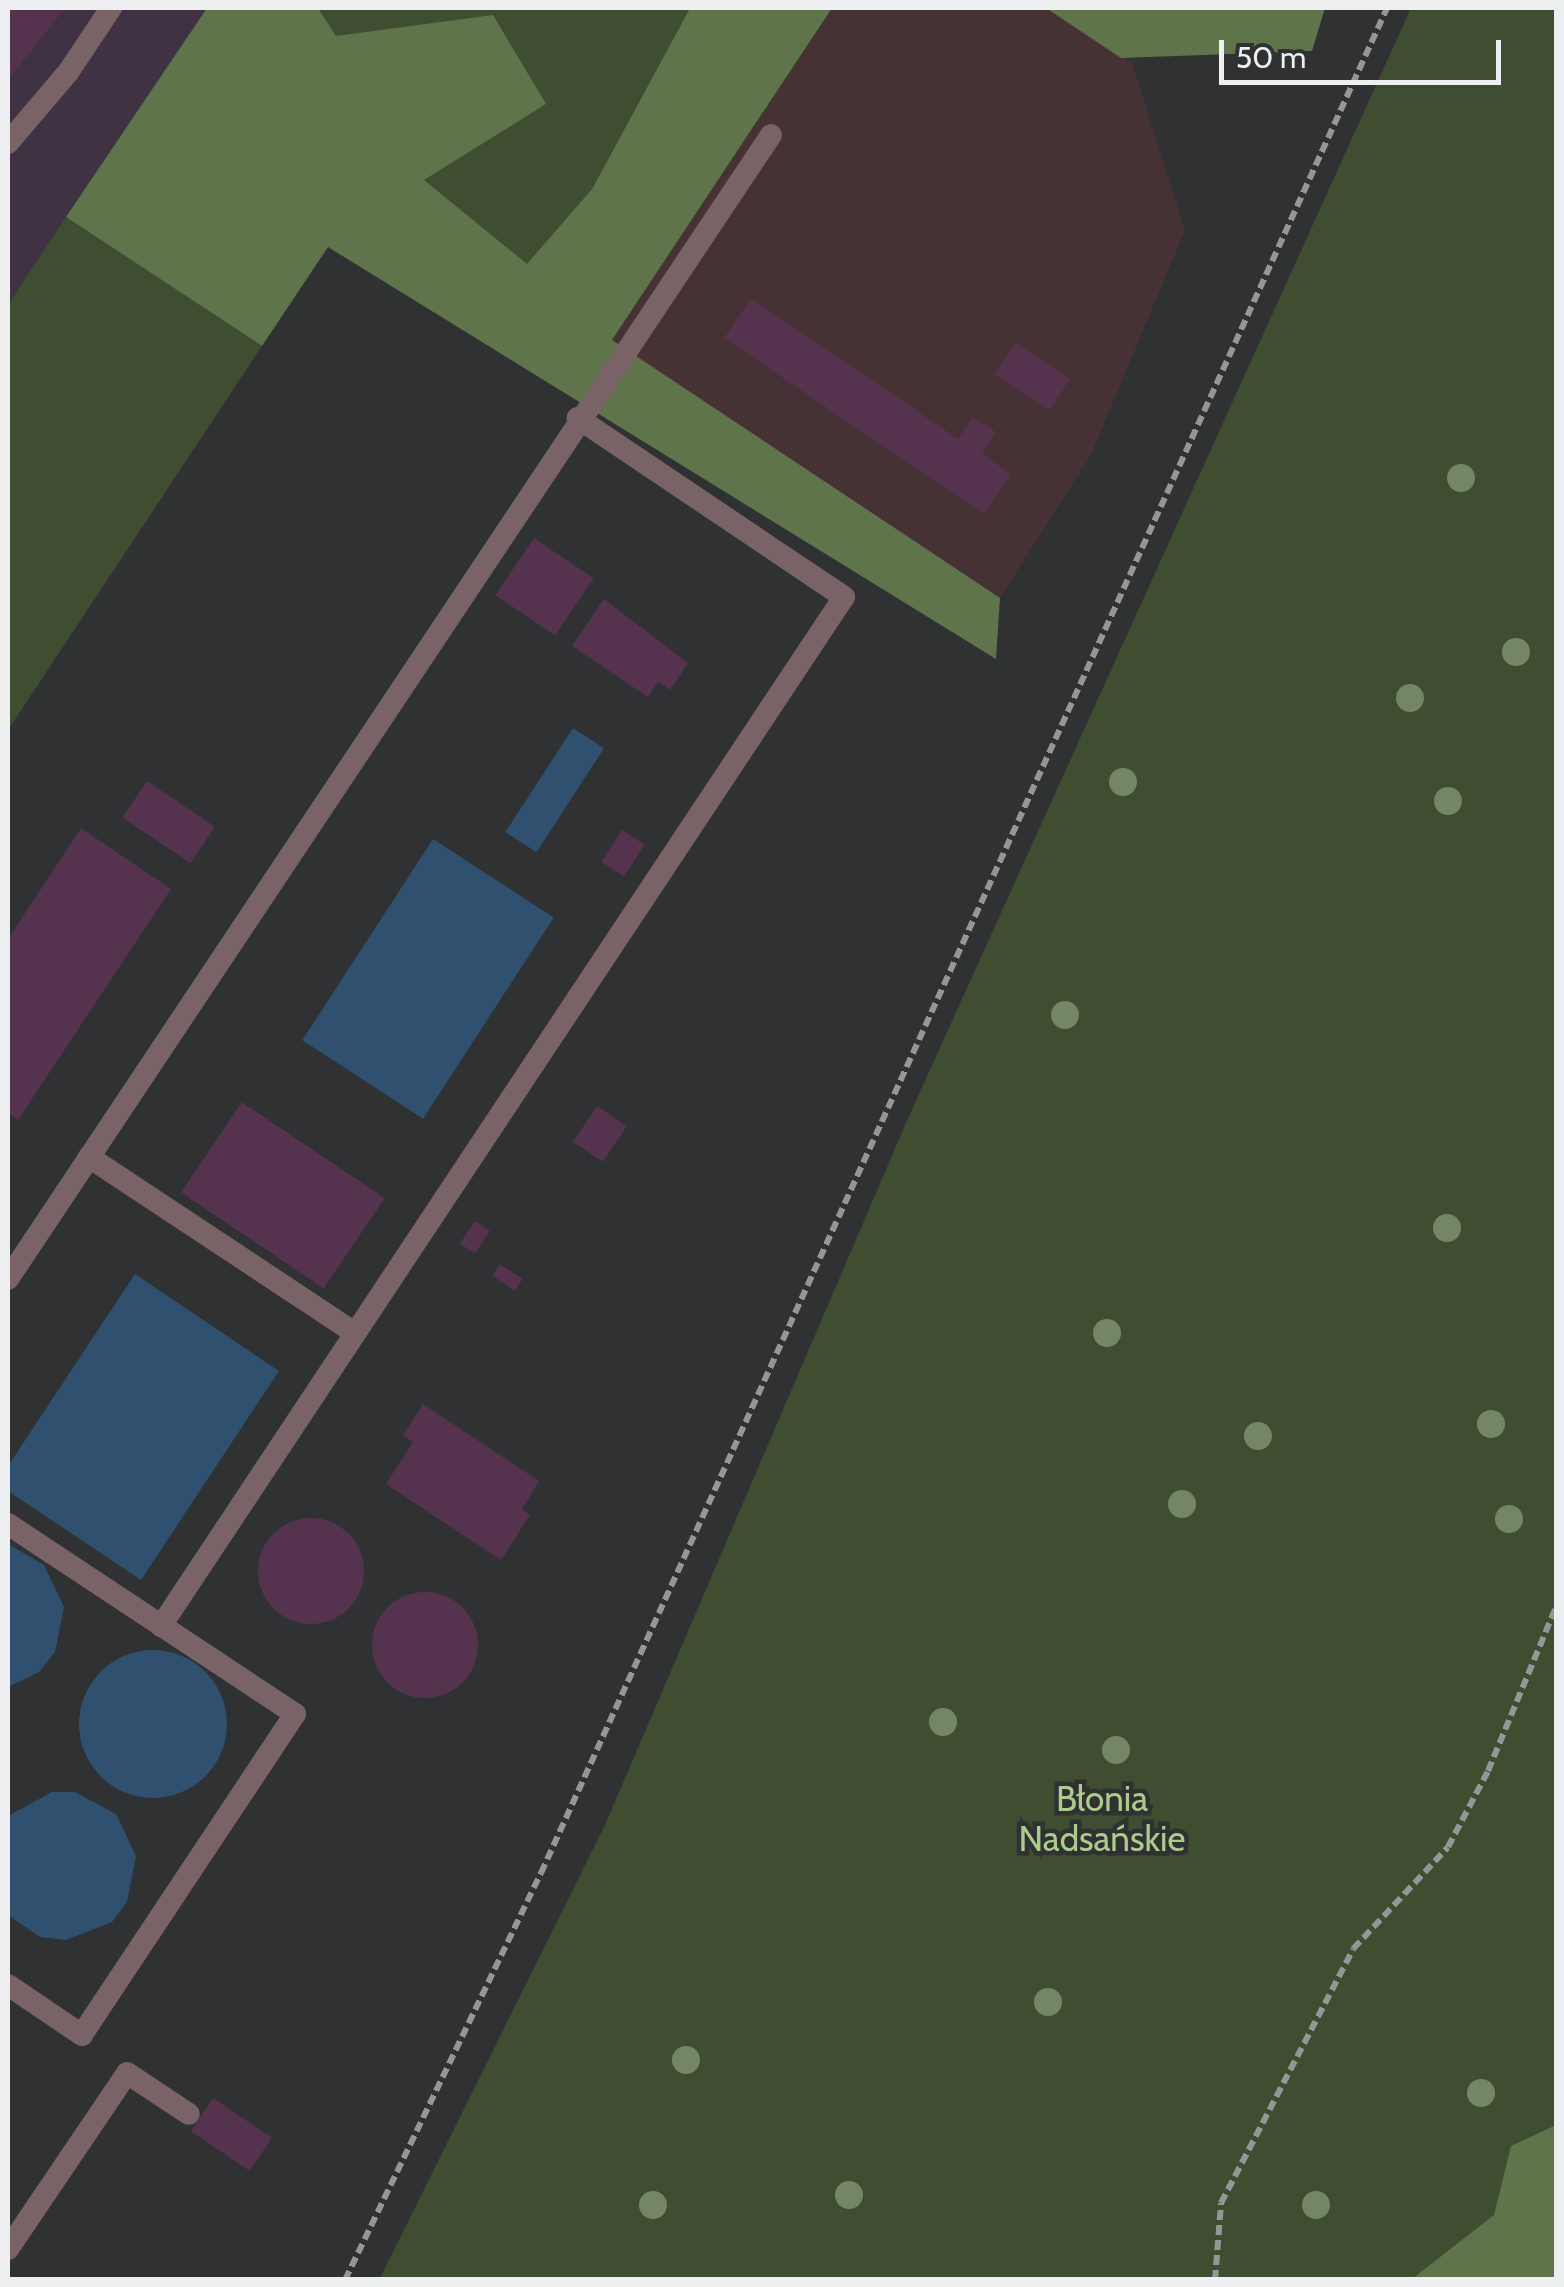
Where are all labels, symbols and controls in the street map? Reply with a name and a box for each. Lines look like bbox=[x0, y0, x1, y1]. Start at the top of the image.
scale bar bbox=[1224, 20, 1506, 82]
text: 50 m bbox=[1236, 39, 1306, 76]
park label: Błonia Nadsańskie bbox=[1019, 1778, 1185, 1860]

